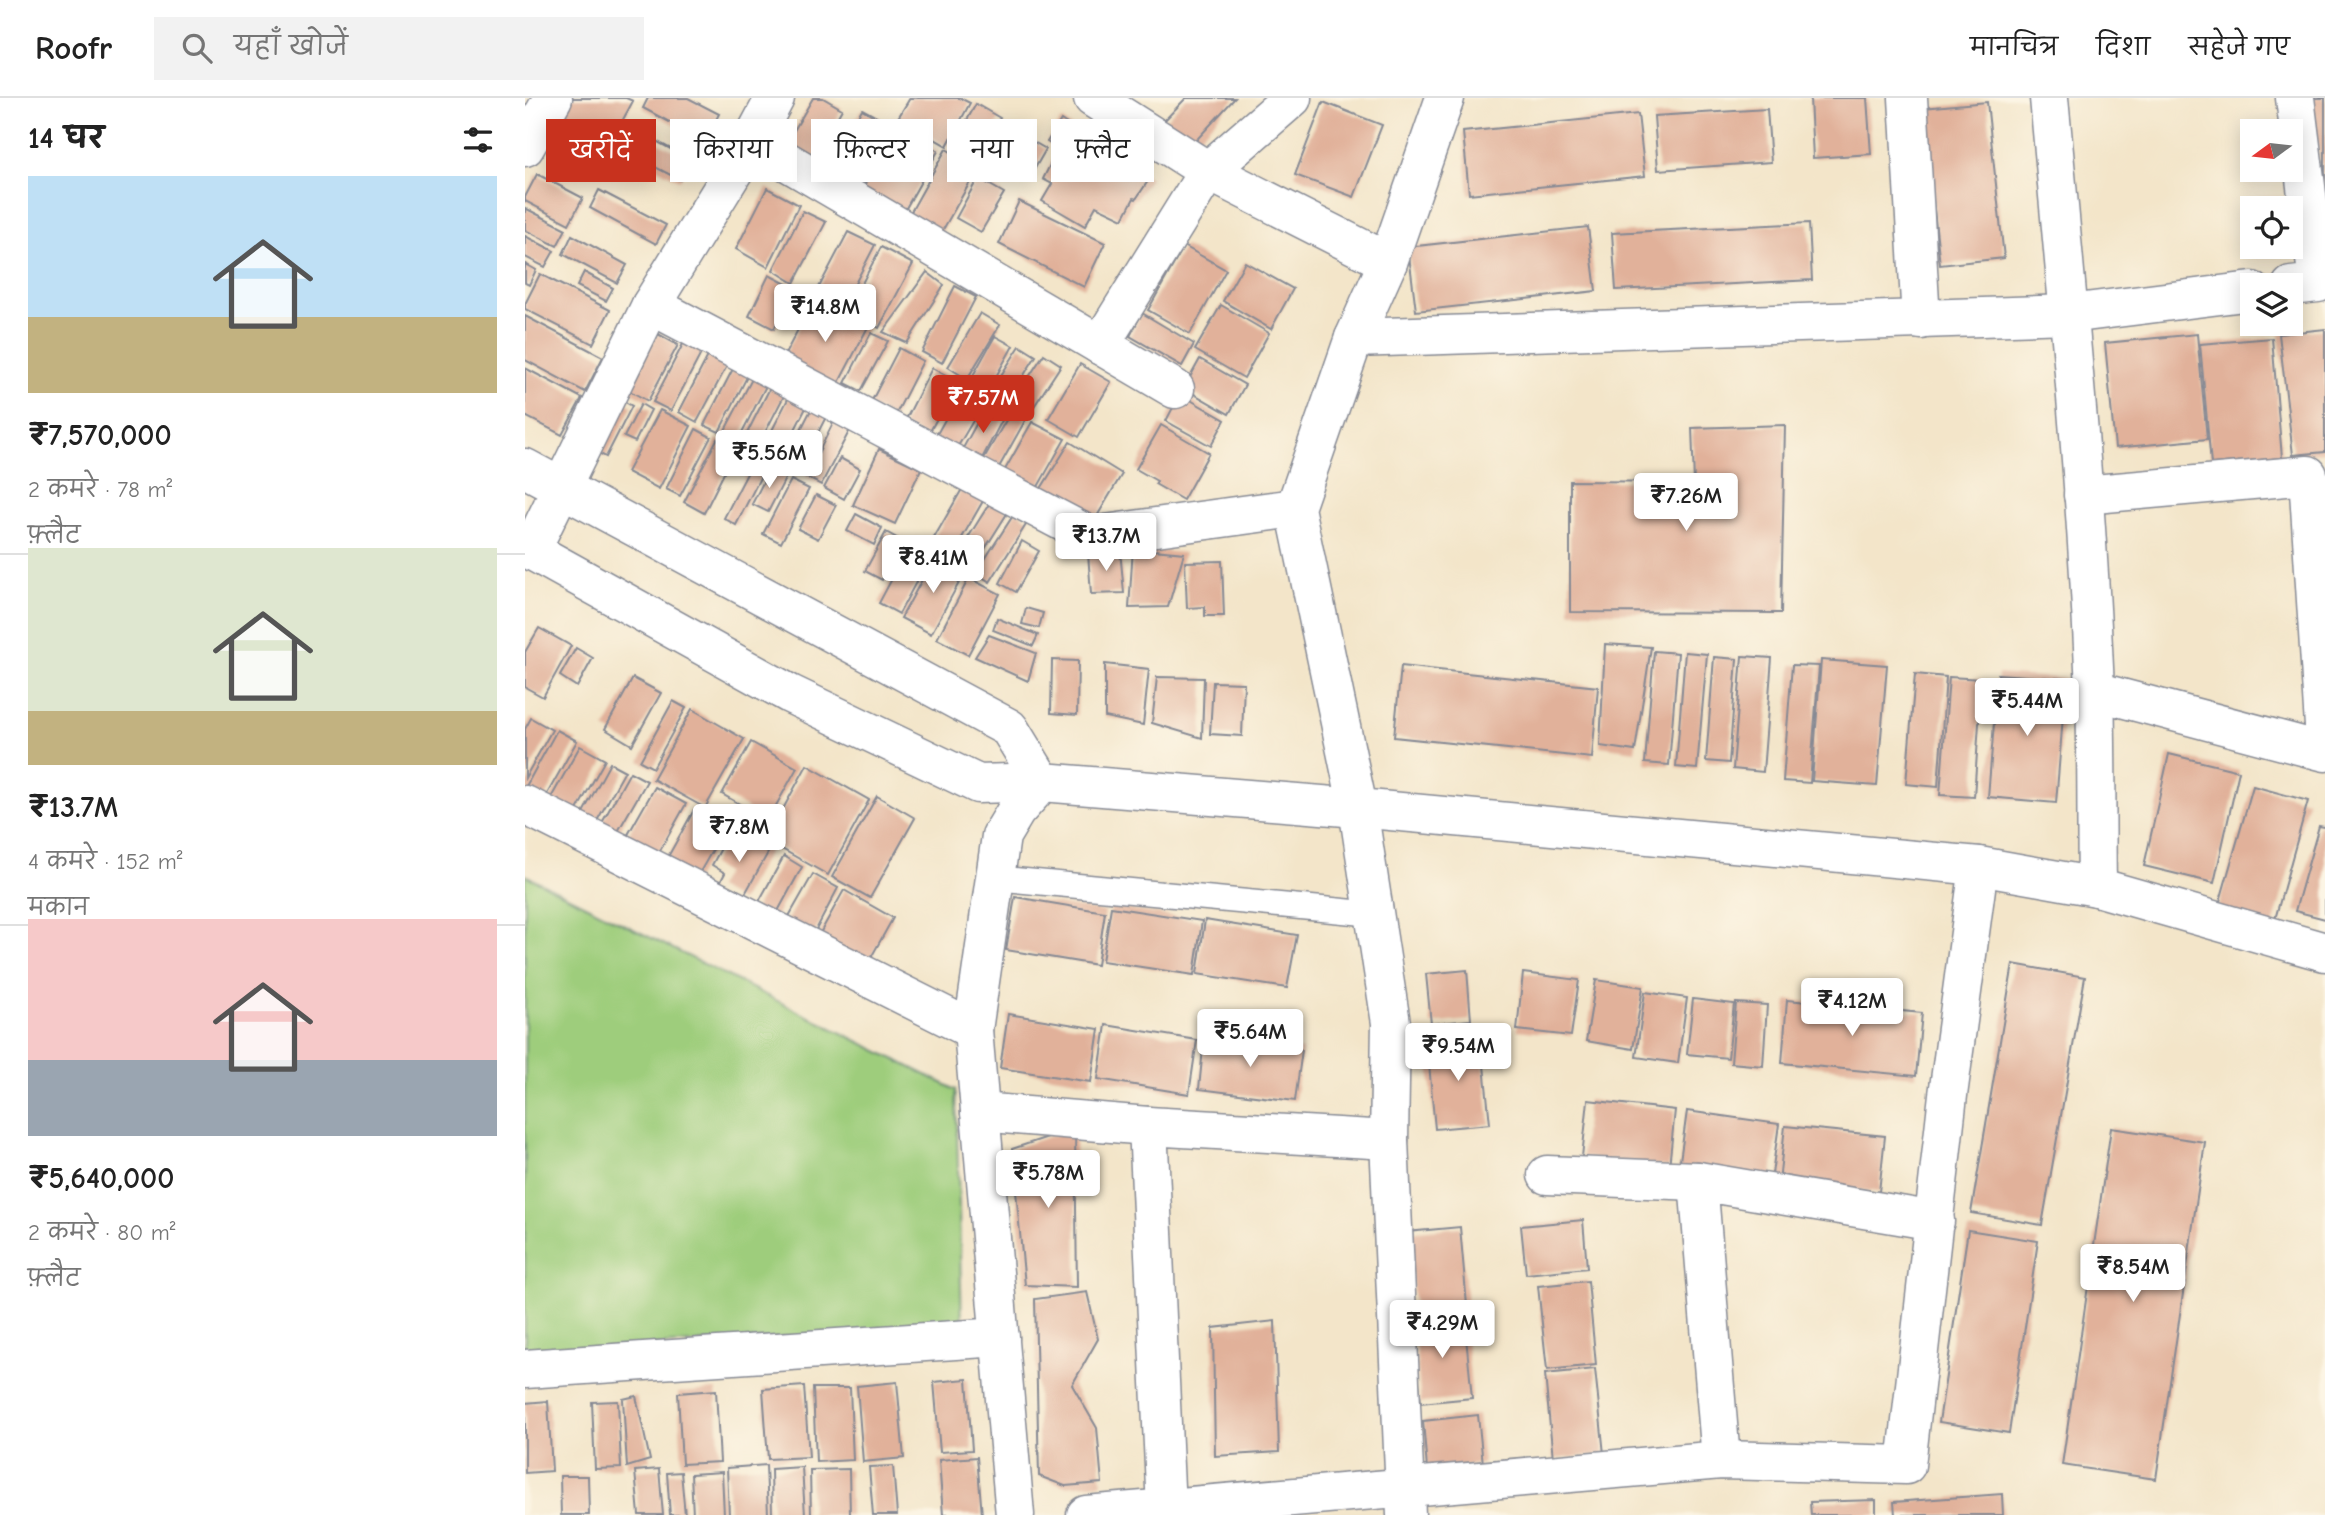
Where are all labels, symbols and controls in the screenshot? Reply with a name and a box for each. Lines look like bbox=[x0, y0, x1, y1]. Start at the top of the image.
search box bbox=[154, 17, 644, 80]
text: Roofr bbox=[35, 29, 112, 67]
icon: search bbox=[178, 29, 216, 67]
text: यहाँ खोजें bbox=[234, 32, 348, 62]
text: मानचित्र bbox=[1970, 33, 2058, 61]
text: दिशा bbox=[2096, 33, 2150, 61]
text: सहेजे गए bbox=[2188, 33, 2290, 61]
chip: खरीदें bbox=[546, 119, 656, 182]
chip: किराया bbox=[670, 119, 797, 182]
chip: फ़िल्टर bbox=[811, 119, 933, 182]
chip: नया bbox=[947, 119, 1037, 182]
chip: फ़्लैट bbox=[1051, 119, 1154, 182]
north arrow bbox=[2240, 119, 2303, 182]
map controls bbox=[2240, 119, 2303, 336]
text: 14 घर bbox=[28, 121, 104, 156]
icon: filters bbox=[459, 121, 497, 159]
button: locate bbox=[2240, 196, 2303, 259]
icon: home bbox=[200, 221, 326, 347]
button: layers bbox=[2240, 273, 2303, 336]
pin: ₹14.8M bbox=[768, 285, 882, 344]
text: ₹14.8M bbox=[790, 293, 860, 320]
pin: ₹7.57M bbox=[926, 376, 1040, 435]
text: ₹7.57M bbox=[947, 384, 1019, 411]
text: ₹7,570,000 bbox=[28, 418, 172, 453]
pin: ₹5.56M bbox=[712, 430, 826, 490]
text: ₹5.56M bbox=[732, 439, 806, 466]
pin: ₹7.26M bbox=[1629, 474, 1743, 533]
text: 2 कमरे · 78 m² bbox=[28, 476, 172, 503]
text: ₹7.26M bbox=[1650, 482, 1722, 509]
pin: ₹13.7M bbox=[1049, 514, 1163, 573]
text: फ़्लैट bbox=[28, 522, 80, 549]
text: ₹13.7M bbox=[1071, 522, 1141, 549]
pin: ₹8.41M bbox=[876, 536, 990, 595]
text: ₹8.41M bbox=[898, 544, 968, 571]
icon: home bbox=[200, 593, 326, 719]
pin: ₹5.44M bbox=[1970, 678, 2084, 738]
text: ₹5.44M bbox=[1991, 687, 2063, 714]
text: ₹13.7M bbox=[28, 790, 118, 825]
pin: ₹7.8M bbox=[690, 804, 788, 864]
text: ₹7.8M bbox=[709, 813, 769, 840]
text: 4 कमरे · 152 m² bbox=[28, 848, 182, 875]
text: मकान bbox=[28, 894, 89, 921]
icon: home bbox=[200, 964, 326, 1090]
pin: ₹4.12M bbox=[1795, 978, 1909, 1038]
text: ₹4.12M bbox=[1817, 987, 1887, 1014]
pin: ₹5.64M bbox=[1193, 1010, 1307, 1069]
text: ₹5.64M bbox=[1213, 1018, 1287, 1045]
pin: ₹9.54M bbox=[1401, 1024, 1515, 1083]
text: ₹9.54M bbox=[1421, 1032, 1495, 1059]
pin: ₹5.78M bbox=[991, 1150, 1105, 1210]
text: ₹5.78M bbox=[1012, 1159, 1084, 1186]
text: ₹5,640,000 bbox=[28, 1161, 174, 1196]
text: 2 कमरे · 80 m² bbox=[28, 1219, 176, 1246]
pin: ₹8.54M bbox=[2076, 1244, 2190, 1304]
text: ₹8.54M bbox=[2096, 1253, 2170, 1280]
text: फ़्लैट bbox=[28, 1265, 80, 1292]
pin: ₹4.29M bbox=[1385, 1300, 1499, 1360]
text: ₹4.29M bbox=[1406, 1309, 1478, 1336]

